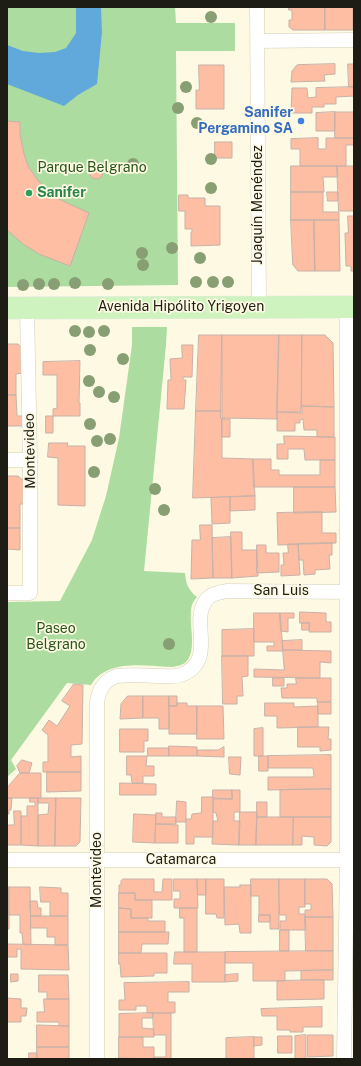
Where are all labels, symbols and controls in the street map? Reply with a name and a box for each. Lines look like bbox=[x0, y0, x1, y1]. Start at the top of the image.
place label: Sanifer Pergamino SA bbox=[198, 105, 293, 138]
marker: Sanifer Pergamino SA bbox=[296, 116, 306, 126]
street label: Joaquín Menéndez bbox=[250, 145, 266, 265]
park label: Parque Belgrano bbox=[37, 160, 147, 176]
place label: Sanifer bbox=[37, 185, 86, 201]
marker: Sanifer bbox=[24, 188, 34, 198]
street label: Avenida Hipólito Yrigoyen bbox=[98, 299, 264, 315]
street label: Montevideo bbox=[21, 413, 39, 489]
street label: San Luis bbox=[253, 583, 309, 599]
park label: Paseo Belgrano bbox=[26, 621, 86, 654]
street label: Montevideo bbox=[89, 832, 105, 908]
street label: Catamarca bbox=[146, 852, 216, 868]

